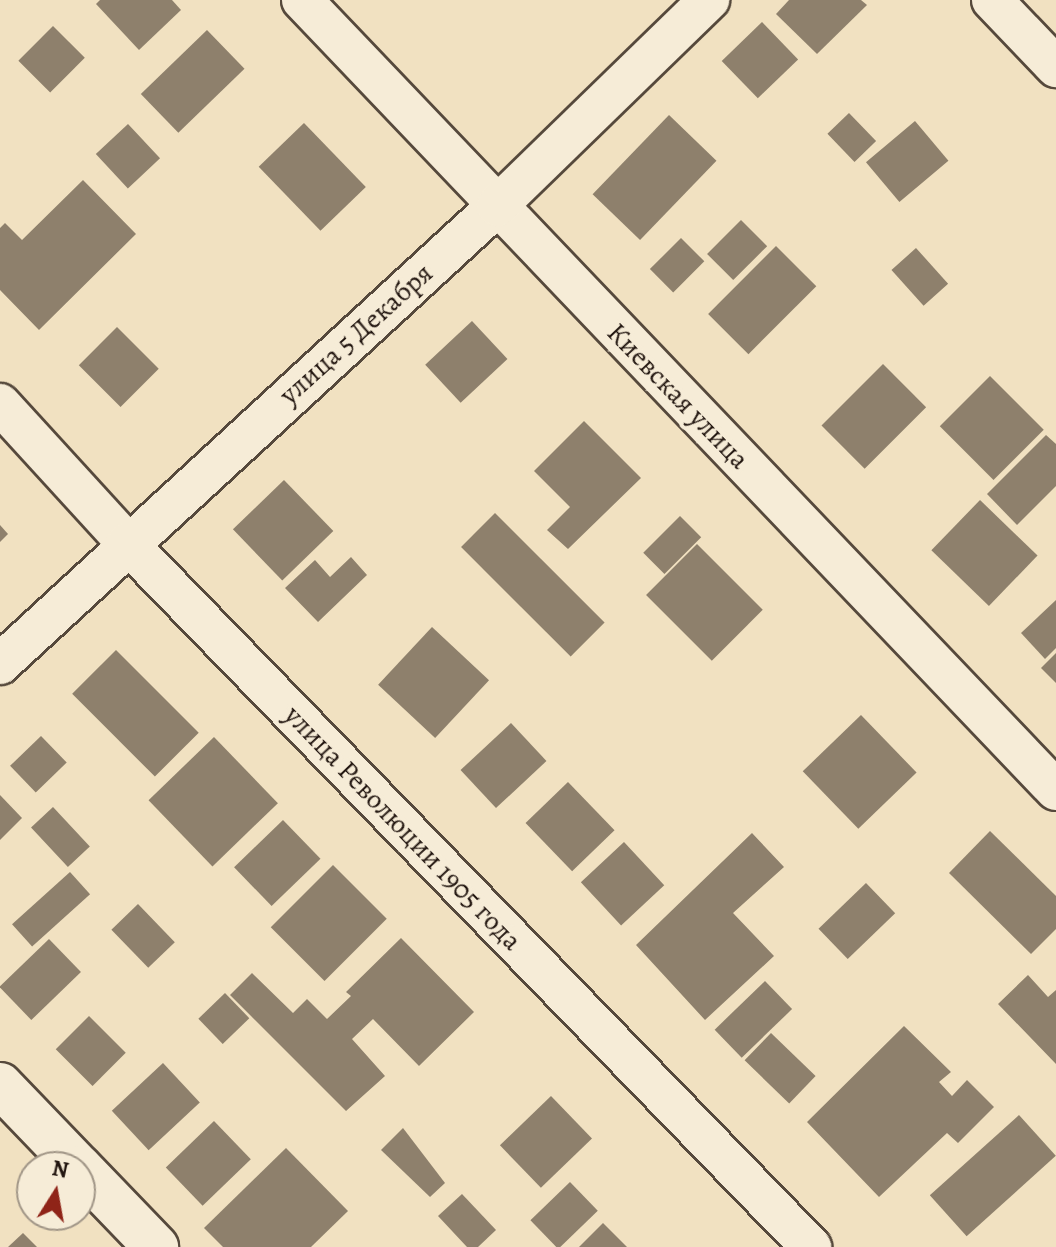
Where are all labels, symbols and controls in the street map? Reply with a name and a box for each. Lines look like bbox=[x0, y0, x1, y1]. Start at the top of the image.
street label: улица 5 Декабря bbox=[272, 256, 440, 412]
street label: Киевская улица bbox=[600, 316, 756, 476]
street label: улица Революции 1905 года bbox=[277, 699, 529, 957]
north arrow bbox=[16, 1151, 96, 1231]
text: N bbox=[49, 1153, 71, 1186]

